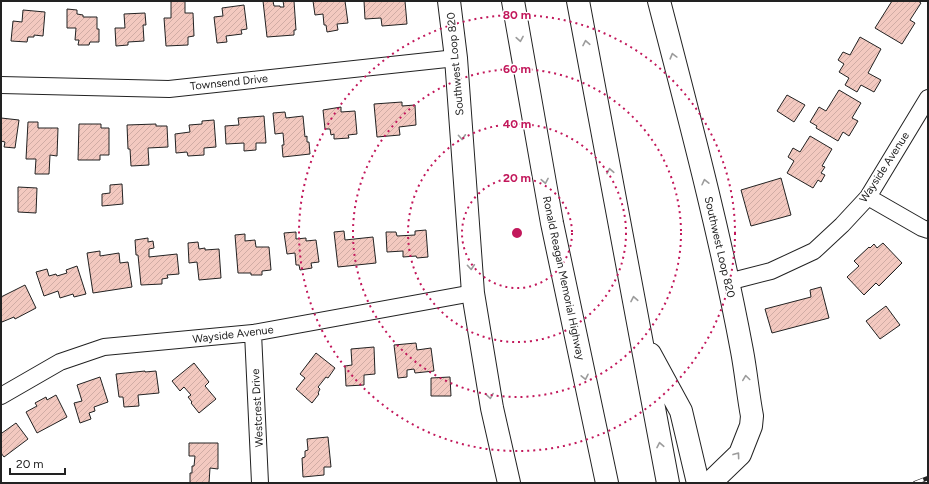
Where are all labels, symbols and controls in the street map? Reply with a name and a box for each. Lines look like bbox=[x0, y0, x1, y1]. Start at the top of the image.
text: 80 m bbox=[503, 8, 531, 22]
street label: Southwest Loop 820 bbox=[445, 12, 466, 116]
one-way arrow bbox=[515, 36, 523, 43]
one-way arrow bbox=[582, 40, 590, 46]
one-way arrow bbox=[669, 53, 678, 60]
text: 60 m bbox=[503, 62, 531, 76]
street label: Townsend Drive bbox=[189, 72, 269, 93]
text: 40 m bbox=[503, 117, 531, 131]
street label: Wayside Avenue bbox=[857, 130, 912, 205]
one-way arrow bbox=[457, 134, 466, 140]
one-way arrow bbox=[606, 168, 614, 174]
text: 20 m bbox=[503, 171, 531, 185]
one-way arrow bbox=[540, 178, 548, 184]
one-way arrow bbox=[701, 179, 709, 185]
street label: Ronald Reagan Memorial Highway bbox=[540, 195, 587, 361]
street label: Southwest Loop 820 bbox=[702, 195, 738, 299]
centre of rings bbox=[510, 226, 524, 240]
one-way arrow bbox=[467, 264, 476, 270]
one-way arrow bbox=[630, 295, 638, 302]
street label: Wayside Avenue bbox=[192, 323, 274, 346]
street label: Westcrest Drive bbox=[249, 368, 266, 448]
one-way arrow bbox=[580, 374, 588, 380]
one-way arrow bbox=[742, 375, 751, 381]
one-way arrow bbox=[485, 393, 494, 399]
one-way arrow bbox=[657, 442, 665, 448]
scale bar bbox=[10, 450, 65, 476]
one-way arrow bbox=[732, 453, 739, 460]
text: 20 m bbox=[16, 457, 44, 471]

